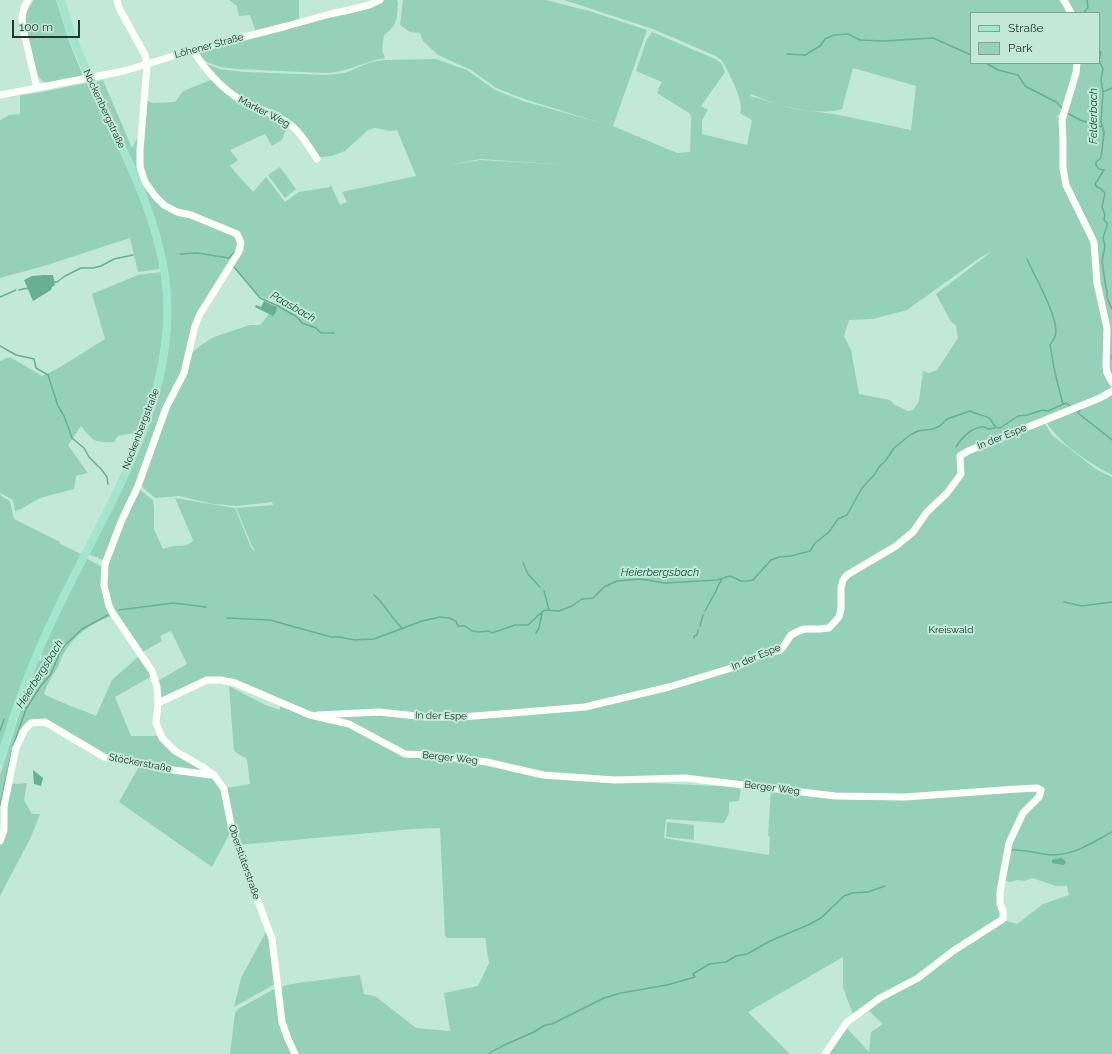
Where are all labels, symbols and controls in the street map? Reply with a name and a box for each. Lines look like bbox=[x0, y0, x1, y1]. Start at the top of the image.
scale bar bbox=[14, 12, 82, 38]
legend bbox=[970, 12, 1100, 64]
text: 100 m bbox=[19, 20, 53, 34]
text: Straße bbox=[1008, 21, 1044, 35]
street label: Löhener Straße bbox=[173, 31, 245, 61]
text: Park bbox=[1008, 41, 1033, 55]
street label: Nockenbergstraße bbox=[80, 68, 128, 150]
water label: Felderbach bbox=[1087, 88, 1101, 144]
street label: Marker Weg bbox=[236, 94, 292, 130]
water label: Paasbach bbox=[268, 289, 318, 325]
street label: Nockenbergstraße bbox=[120, 387, 162, 471]
street label: In der Espe bbox=[976, 422, 1028, 452]
water label: Heierbergsbach bbox=[621, 566, 699, 580]
park label: Kreiswald bbox=[929, 624, 973, 636]
water label: Heierbergsbach bbox=[14, 637, 66, 711]
street label: In der Espe bbox=[730, 641, 782, 673]
street label: In der Espe bbox=[415, 710, 467, 722]
street label: Berger Weg bbox=[422, 749, 478, 767]
street label: Stöckerstraße bbox=[108, 751, 172, 775]
street label: Berger Weg bbox=[744, 779, 800, 797]
street label: Oberstüterstraße bbox=[226, 823, 262, 901]

